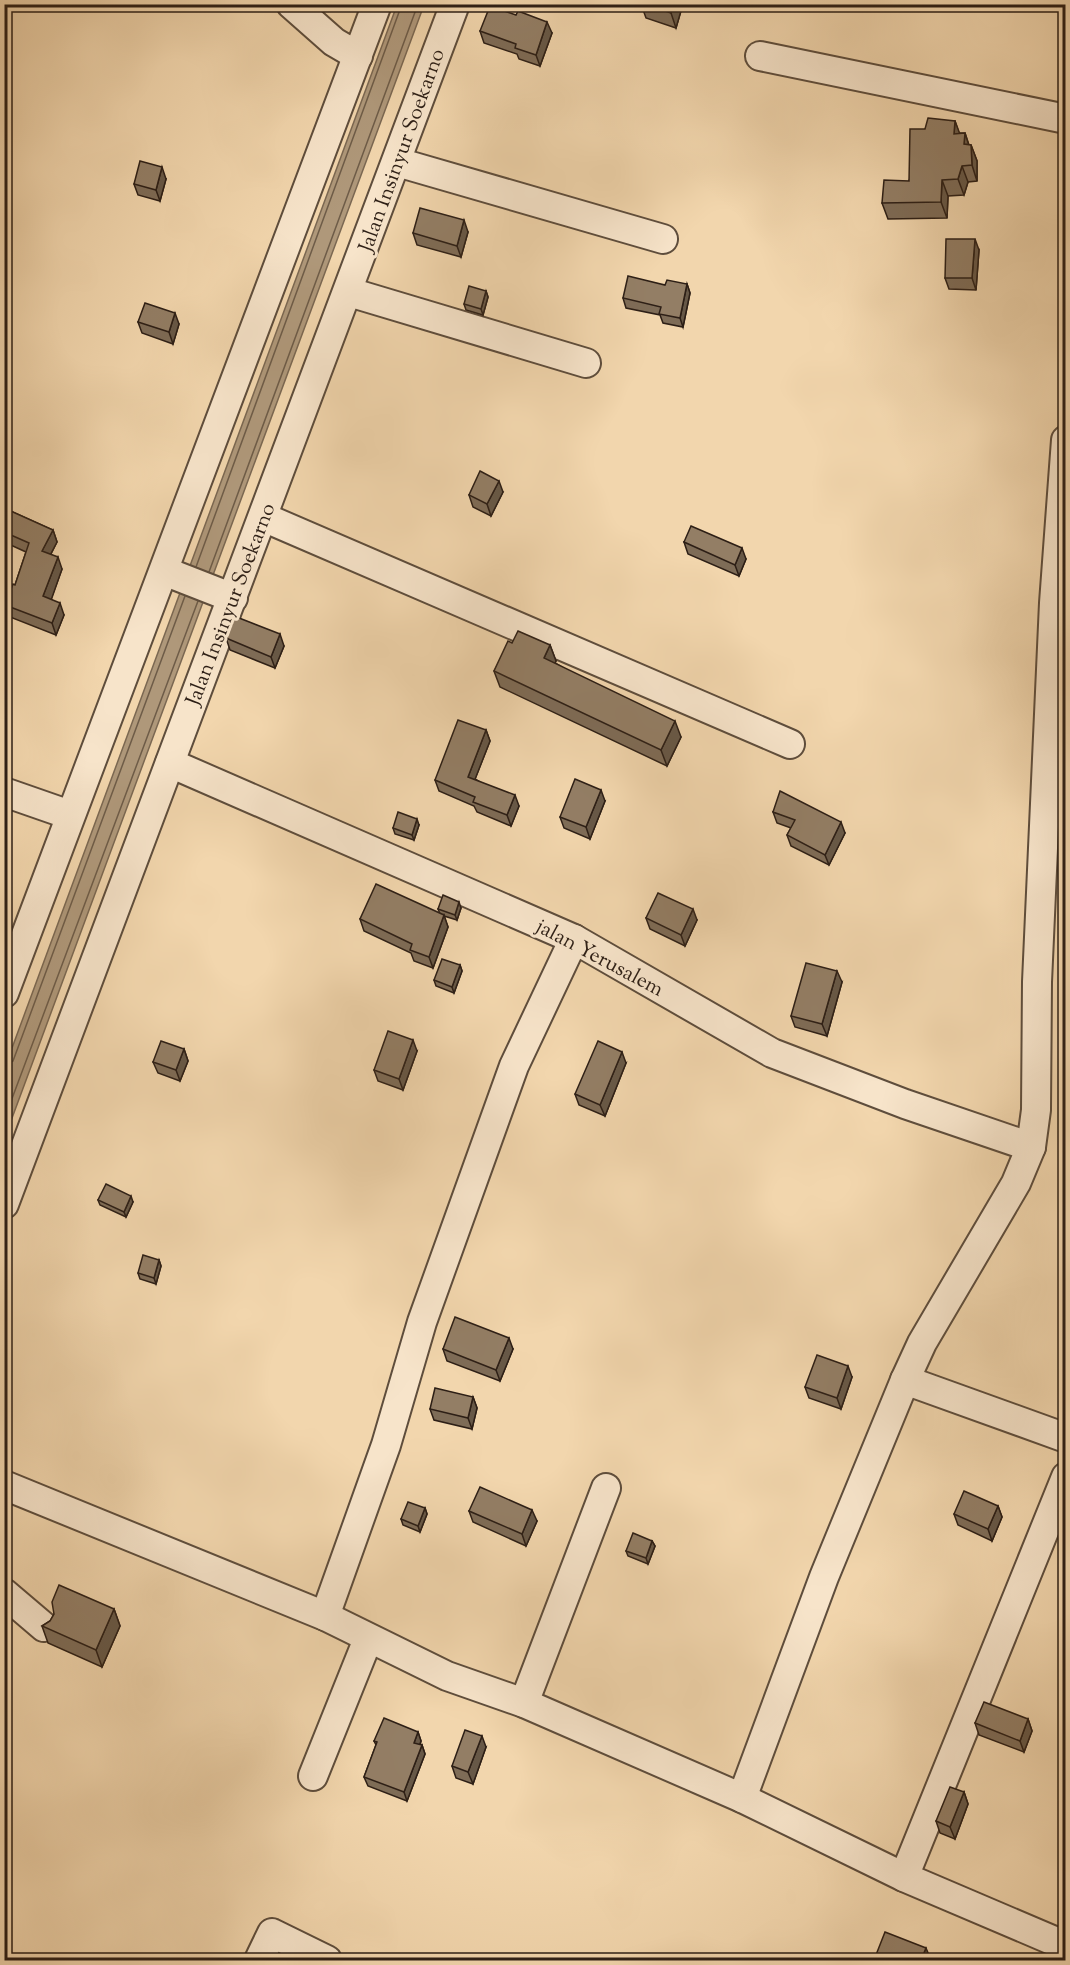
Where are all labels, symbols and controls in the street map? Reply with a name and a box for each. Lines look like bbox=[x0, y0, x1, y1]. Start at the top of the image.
street label: Jalan Insinyur Soekarno bbox=[352, 45, 454, 258]
street label: Jalan Insinyur Soekarno bbox=[179, 499, 284, 711]
street label: jalan Yerusalem bbox=[530, 912, 669, 1005]

